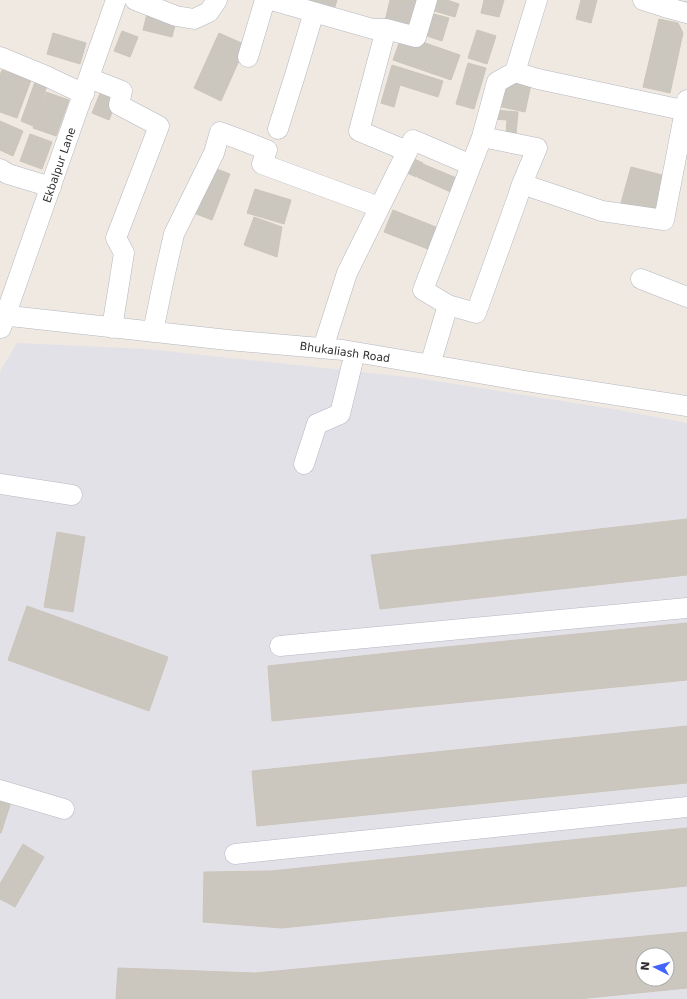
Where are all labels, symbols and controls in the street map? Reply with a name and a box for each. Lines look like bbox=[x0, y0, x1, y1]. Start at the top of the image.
street label: Ekbalpur Lane bbox=[41, 126, 79, 204]
street label: Bhukaliash Road bbox=[299, 340, 391, 365]
north arrow bbox=[635, 947, 675, 987]
text: N bbox=[639, 961, 652, 971]

